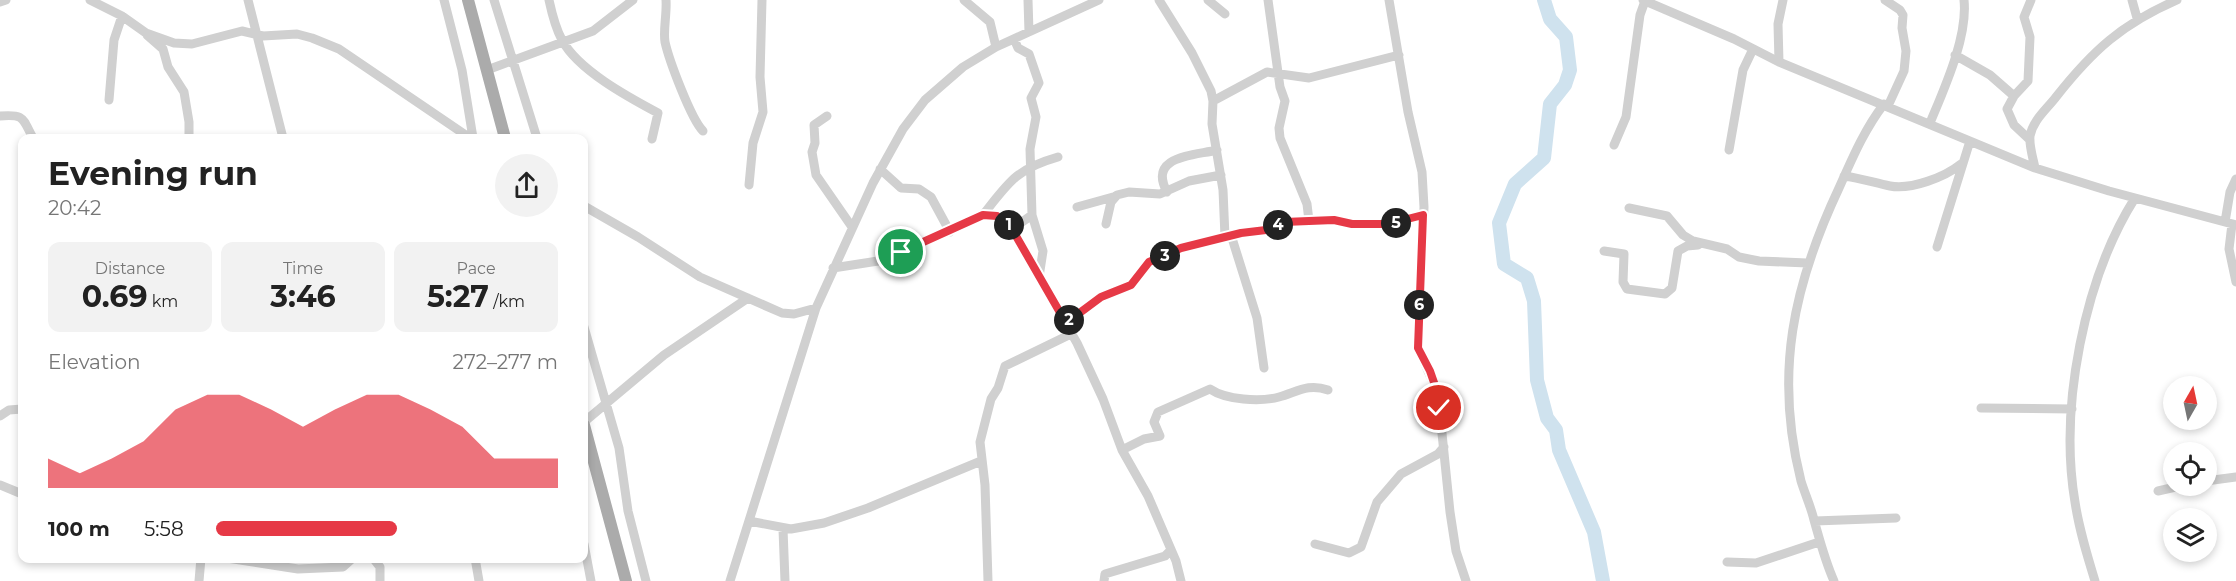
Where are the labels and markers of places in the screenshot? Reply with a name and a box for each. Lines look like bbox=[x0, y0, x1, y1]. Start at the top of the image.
pin: 5 bbox=[1381, 208, 1411, 238]
pin: 1 bbox=[994, 210, 1024, 240]
pin: 4 bbox=[1263, 210, 1293, 240]
pin bbox=[875, 226, 926, 277]
pin: 3 bbox=[1150, 241, 1180, 271]
pin: 6 bbox=[1404, 290, 1434, 320]
pin: 2 bbox=[1054, 305, 1084, 335]
pin bbox=[1413, 382, 1464, 433]

